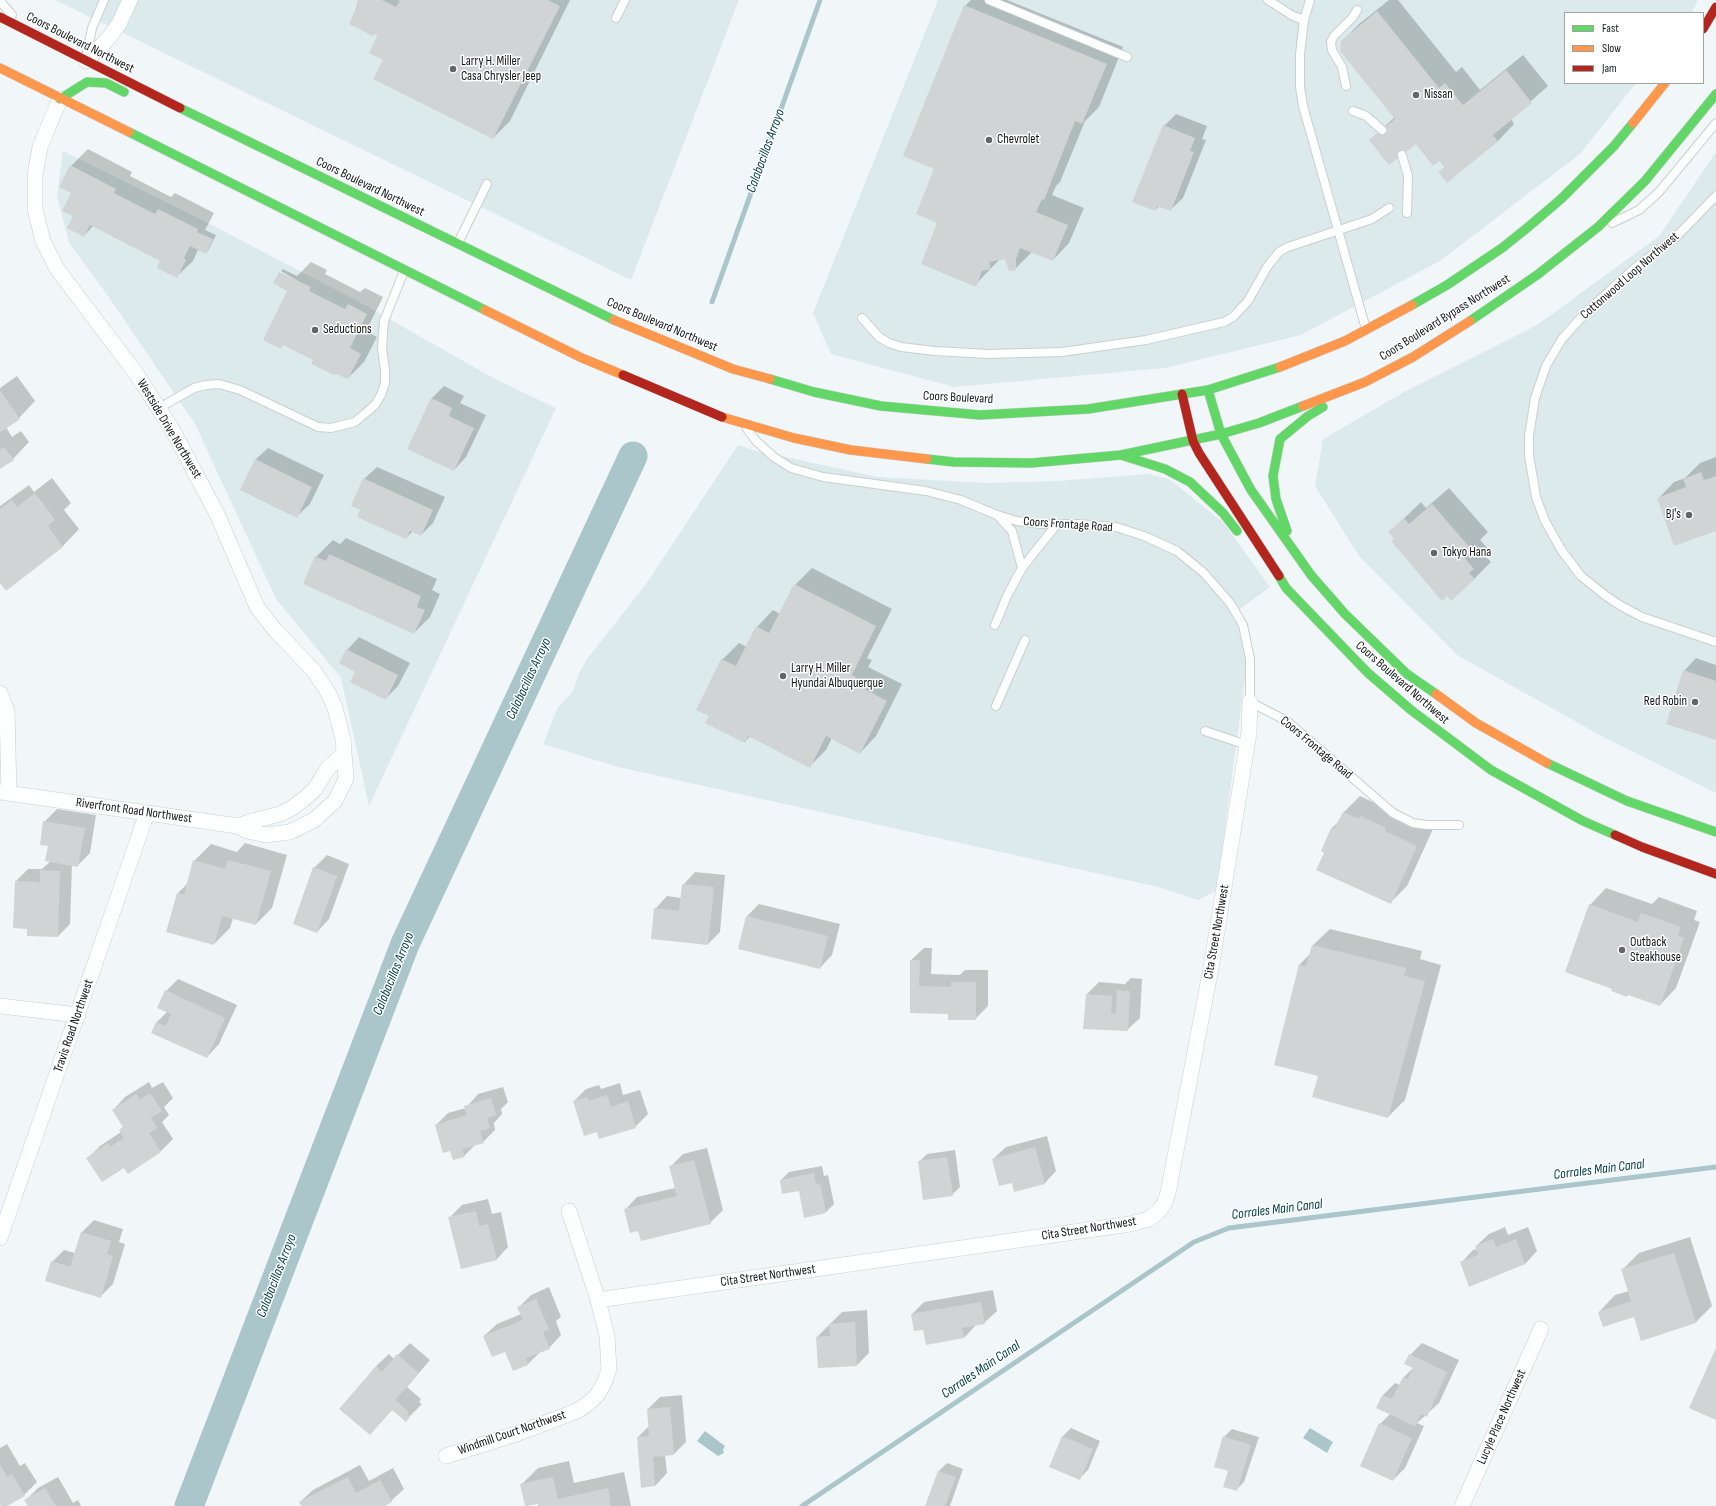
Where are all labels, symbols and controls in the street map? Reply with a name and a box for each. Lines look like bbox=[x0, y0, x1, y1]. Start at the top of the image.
street label: Coors Boulevard Northwest bbox=[24, 9, 136, 77]
legend bbox=[1564, 12, 1704, 84]
text: Fast bbox=[1602, 21, 1619, 36]
text: Slow bbox=[1602, 41, 1621, 56]
place label: Larry H. Miller Casa Chrysler Jeep bbox=[461, 54, 541, 85]
text: Jam bbox=[1602, 61, 1617, 76]
marker: Larry H. Miller Casa Chrysler Jeep bbox=[448, 64, 458, 74]
place label: Nissan bbox=[1424, 87, 1453, 103]
marker: Nissan bbox=[1411, 90, 1421, 100]
water label: Calabacillas Arroyo bbox=[743, 107, 789, 195]
place label: Chevrolet bbox=[997, 132, 1040, 148]
marker: Chevrolet bbox=[984, 135, 994, 145]
street label: Coors Boulevard Northwest bbox=[313, 154, 427, 220]
street label: Cottonwood Loop Northwest bbox=[1578, 229, 1682, 323]
street label: Coors Boulevard Bypass Northwest bbox=[1377, 271, 1513, 365]
street label: Coors Boulevard Northwest bbox=[604, 295, 720, 355]
place label: Seductions bbox=[323, 322, 372, 338]
marker: Seductions bbox=[310, 325, 320, 335]
street label: Westside Drive Northwest bbox=[133, 377, 205, 481]
street label: Coors Boulevard bbox=[923, 388, 993, 408]
place label: BJ's bbox=[1666, 507, 1681, 523]
marker: BJ's bbox=[1684, 510, 1694, 520]
street label: Coors Frontage Road bbox=[1023, 514, 1113, 536]
place label: Tokyo Hana bbox=[1442, 545, 1491, 561]
marker: Tokyo Hana bbox=[1429, 548, 1439, 558]
water label: Calabacillas Arroyo bbox=[503, 636, 555, 722]
street label: Coors Boulevard Northwest bbox=[1352, 638, 1452, 728]
place label: Larry H. Miller Hyundai Albuquerque bbox=[791, 661, 883, 692]
marker: Larry H. Miller Hyundai Albuquerque bbox=[778, 671, 788, 681]
place label: Red Robin bbox=[1644, 694, 1687, 710]
marker: Red Robin bbox=[1690, 697, 1700, 707]
street label: Coors Frontage Road bbox=[1277, 713, 1355, 783]
street label: Riverfront Road Northwest bbox=[75, 795, 193, 827]
street label: Cita Street Northwest bbox=[1201, 884, 1233, 980]
water label: Calabacillas Arroyo bbox=[370, 930, 418, 1018]
place label: Outback Steakhouse bbox=[1630, 935, 1681, 966]
marker: Outback Steakhouse bbox=[1617, 945, 1627, 955]
street label: Travis Road Northwest bbox=[51, 978, 97, 1074]
water label: Corrales Main Canal bbox=[1553, 1156, 1645, 1184]
water label: Corrales Main Canal bbox=[1231, 1196, 1323, 1224]
street label: Cita Street Northwest bbox=[1041, 1214, 1137, 1244]
water label: Calabacillas Arroyo bbox=[253, 1232, 301, 1320]
street label: Cita Street Northwest bbox=[720, 1262, 816, 1290]
water label: Corrales Main Canal bbox=[938, 1337, 1024, 1403]
street label: Lucyle Place Northwest bbox=[1474, 1367, 1530, 1467]
street label: Windmill Court Northwest bbox=[456, 1407, 568, 1459]

